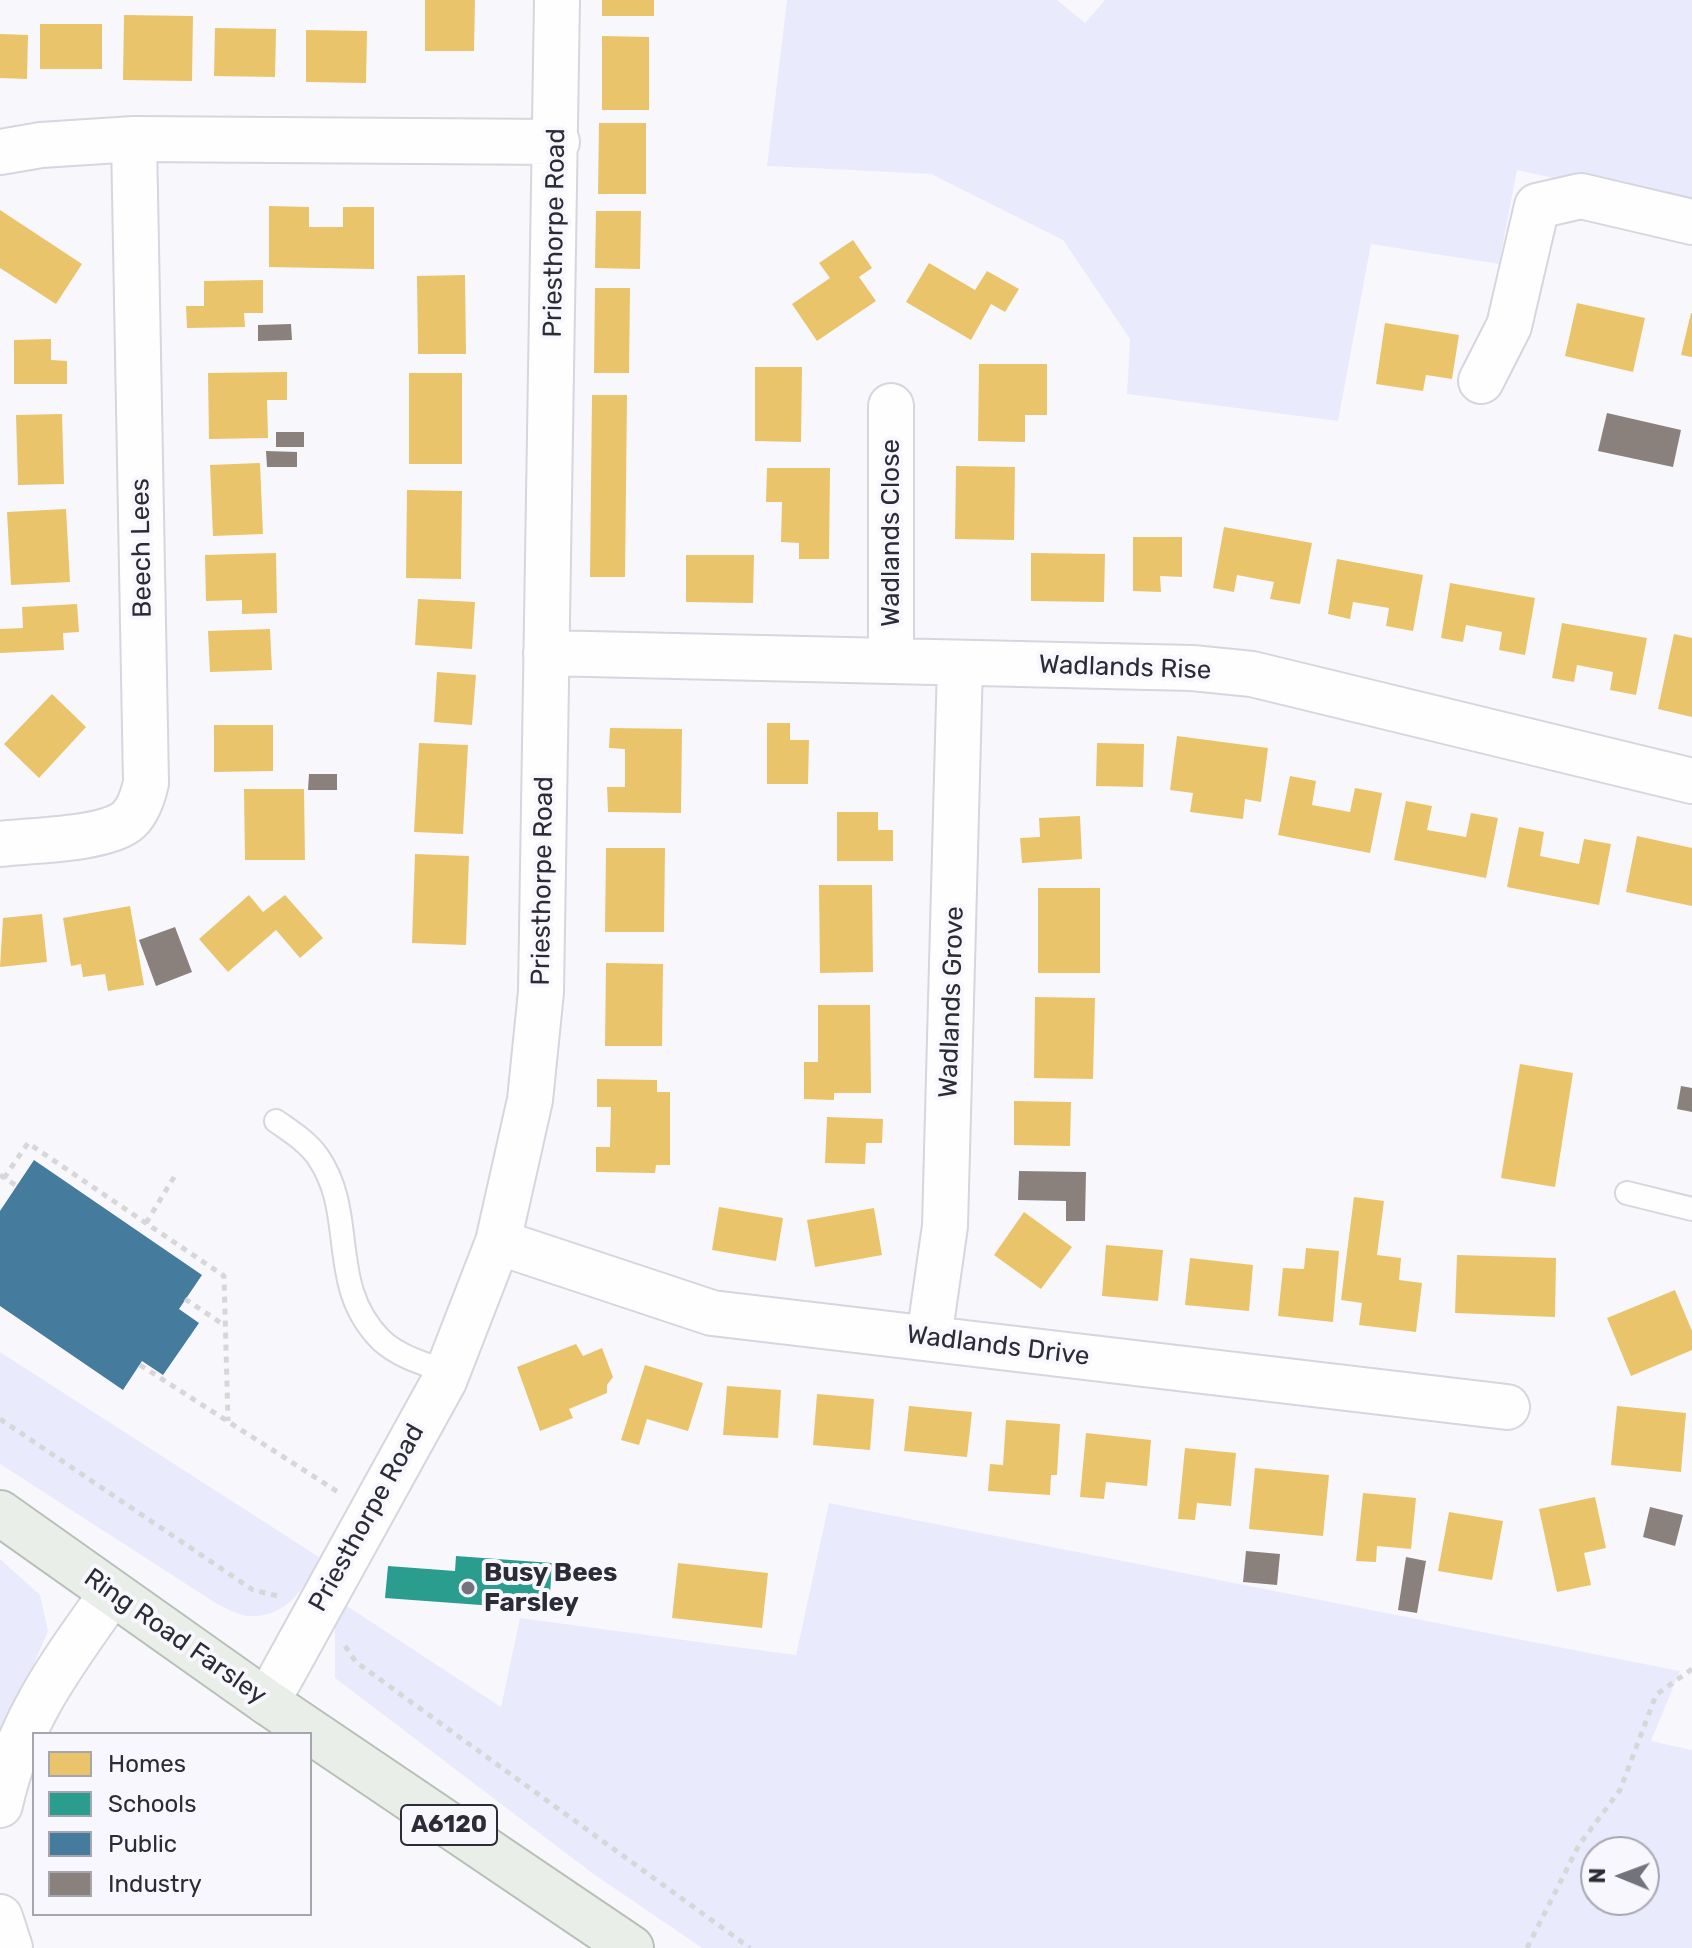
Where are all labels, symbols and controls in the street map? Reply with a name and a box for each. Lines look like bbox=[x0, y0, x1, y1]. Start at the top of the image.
street label: Priesthorpe Road bbox=[538, 128, 572, 338]
street label: Wadlands Close bbox=[875, 439, 907, 627]
street label: Beech Lees bbox=[125, 478, 159, 618]
street label: Wadlands Rise bbox=[1038, 649, 1212, 687]
street label: Priesthorpe Road bbox=[526, 776, 560, 986]
street label: Wadlands Grove bbox=[933, 906, 971, 1098]
street label: Wadlands Drive bbox=[905, 1319, 1091, 1373]
street label: Priesthorpe Road bbox=[303, 1419, 431, 1617]
place label: Busy Bees Farsley bbox=[484, 1557, 617, 1618]
street label: Ring Road Farsley bbox=[78, 1562, 272, 1712]
marker: Busy Bees Farsley bbox=[459, 1579, 477, 1597]
legend bbox=[32, 1732, 312, 1916]
text: Homes bbox=[108, 1750, 186, 1778]
text: Schools bbox=[108, 1790, 196, 1818]
road number: A6120 bbox=[401, 1805, 497, 1845]
text: Public bbox=[108, 1830, 177, 1858]
north arrow bbox=[1580, 1836, 1660, 1916]
text: N bbox=[1584, 1867, 1611, 1884]
text: Industry bbox=[108, 1870, 202, 1898]

